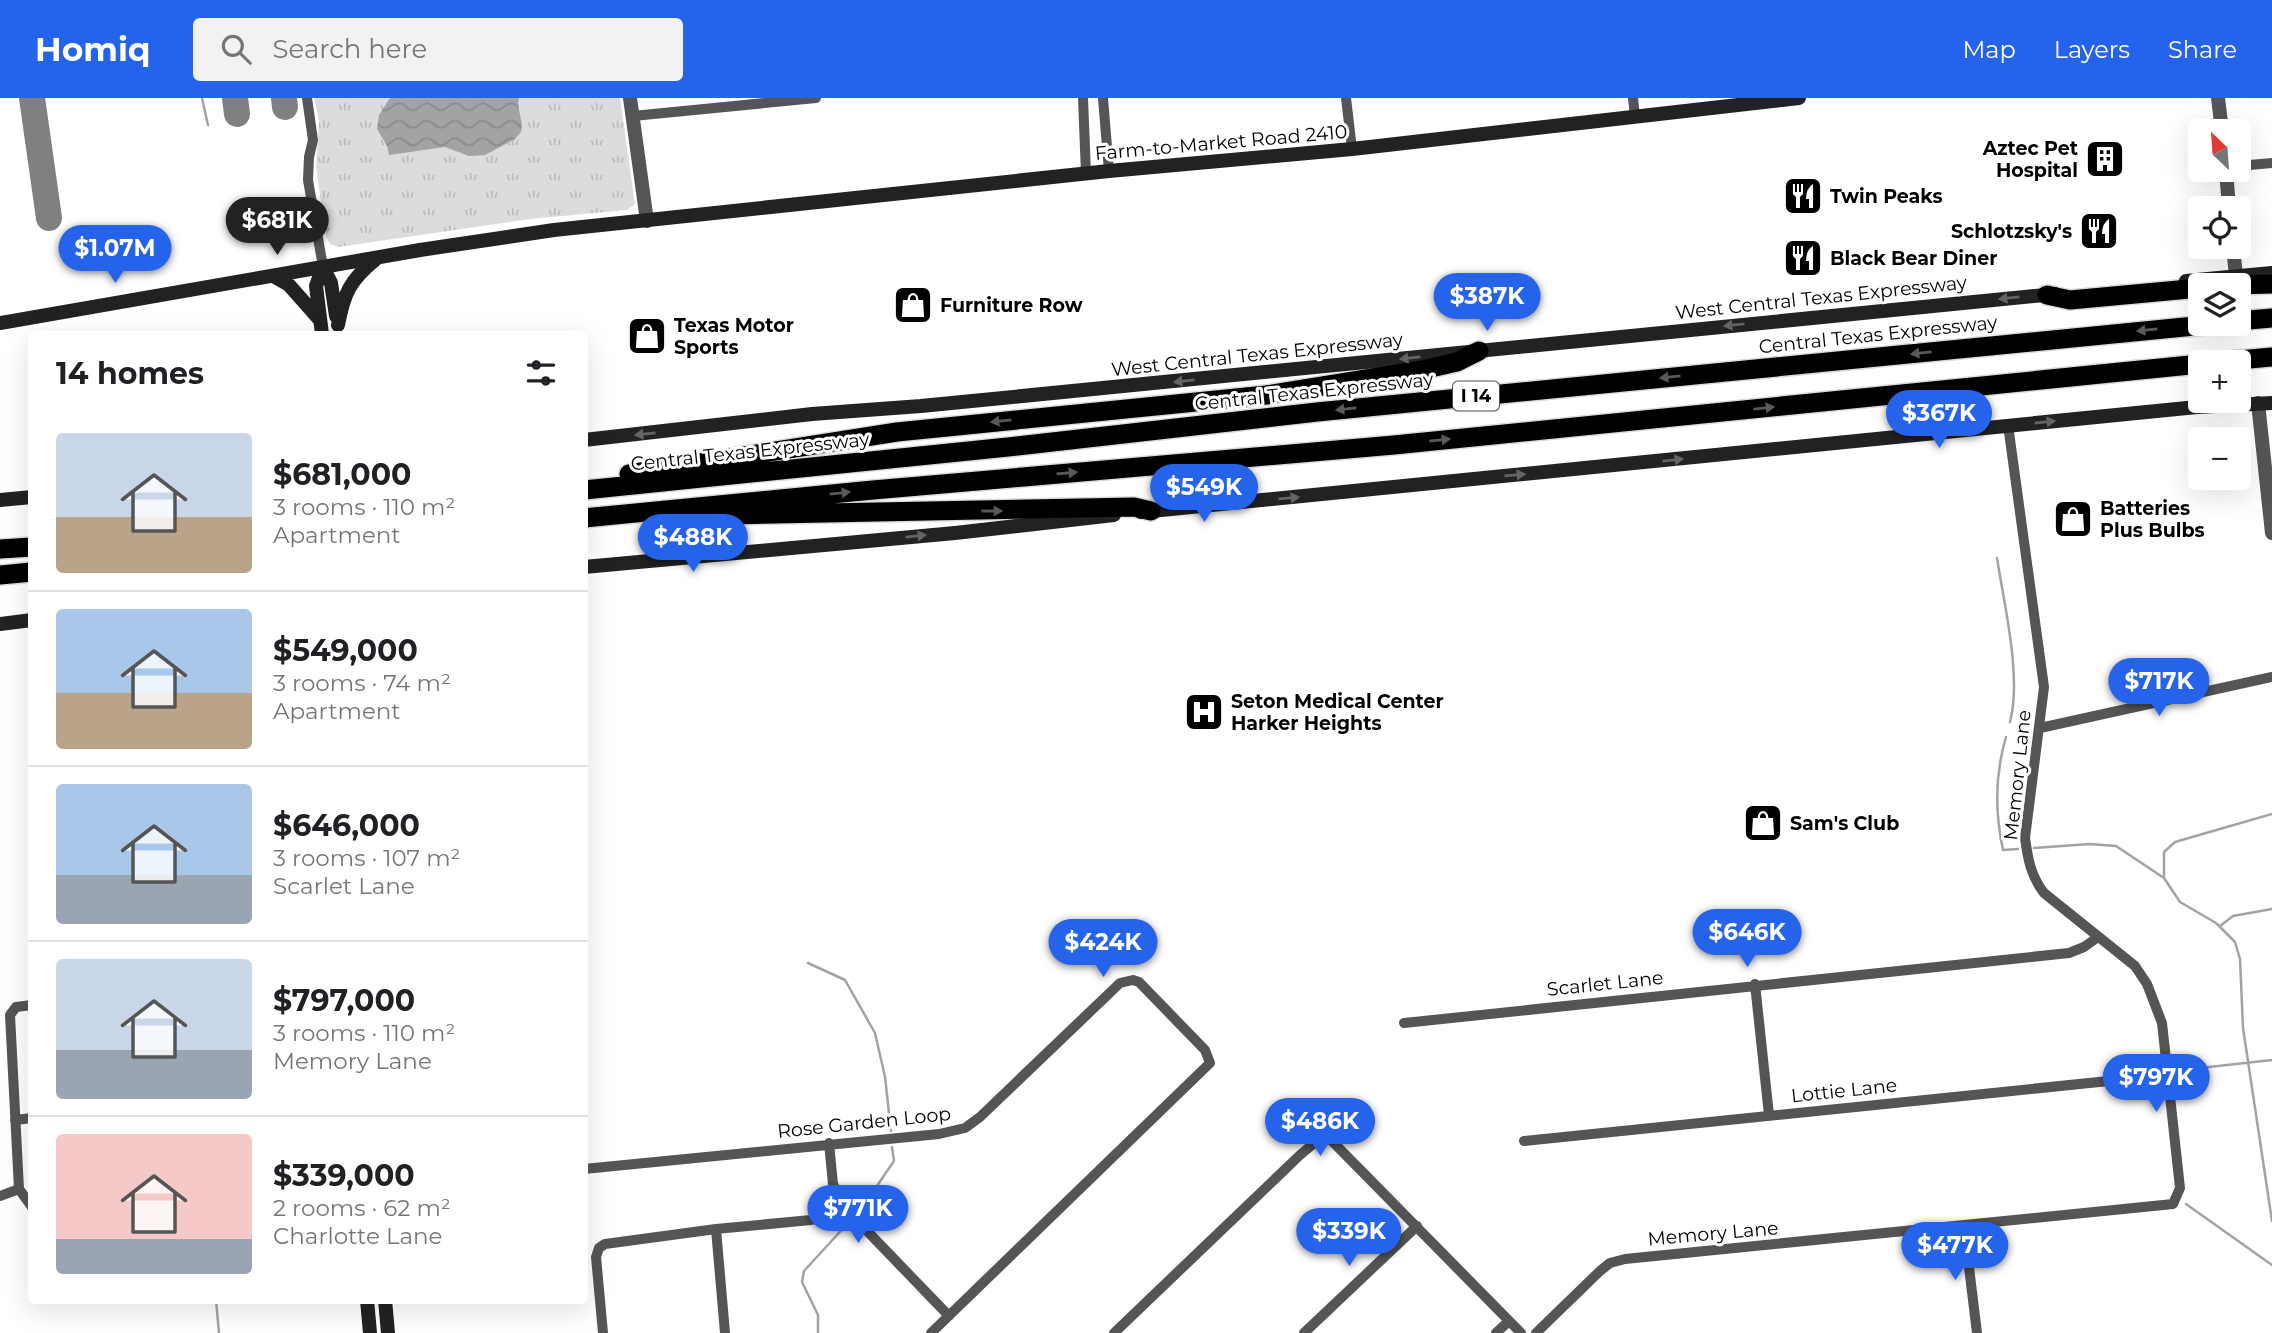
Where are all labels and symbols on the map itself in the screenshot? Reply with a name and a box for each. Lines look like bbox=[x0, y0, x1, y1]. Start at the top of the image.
north arrow bbox=[2188, 119, 2250, 182]
street label: Farm-to-Market Road 2410 bbox=[1094, 120, 1348, 165]
place label: Aztec Pet Hospital bbox=[1982, 137, 2078, 182]
building icon: Aztec Pet Hospital bbox=[2084, 138, 2126, 180]
restaurant icon: Twin Peaks bbox=[1782, 175, 1824, 217]
place label: Twin Peaks bbox=[1830, 185, 1942, 208]
pin: $681K bbox=[228, 198, 326, 257]
restaurant icon: Schlotzsky's bbox=[2078, 210, 2120, 252]
place label: Schlotzsky's bbox=[1951, 220, 2072, 243]
pin: $1.07M bbox=[58, 226, 172, 285]
restaurant icon: Black Bear Diner bbox=[1782, 237, 1824, 279]
place label: Black Bear Diner bbox=[1830, 247, 1997, 270]
street label: West Central Texas Expressway bbox=[1674, 271, 1969, 324]
pin: $387K bbox=[1438, 274, 1536, 333]
shop icon: Furniture Row bbox=[892, 284, 934, 326]
one-way arrow bbox=[1998, 293, 2020, 304]
place label: Furniture Row bbox=[940, 294, 1083, 317]
street label: Central Texas Expressway bbox=[1758, 310, 1999, 358]
place label: Texas Motor Sports bbox=[674, 314, 794, 359]
shop icon: Texas Motor Sports bbox=[626, 315, 668, 357]
one-way arrow bbox=[1723, 320, 1745, 331]
one-way arrow bbox=[2136, 325, 2158, 336]
street label: West Central Texas Expressway bbox=[1110, 328, 1405, 381]
one-way arrow bbox=[1910, 348, 1932, 359]
one-way arrow bbox=[1399, 353, 1421, 364]
street label: Central Texas Expressway bbox=[1194, 367, 1435, 415]
one-way arrow bbox=[1659, 372, 1681, 383]
one-way arrow bbox=[1172, 376, 1194, 387]
road number: I 14 bbox=[1453, 382, 1499, 410]
pin: $367K bbox=[1890, 390, 1988, 450]
one-way arrow bbox=[1753, 403, 1775, 414]
one-way arrow bbox=[1335, 404, 1357, 415]
one-way arrow bbox=[989, 416, 1011, 427]
one-way arrow bbox=[2034, 416, 2056, 427]
street label: Central Texas Expressway bbox=[630, 427, 871, 475]
one-way arrow bbox=[634, 428, 656, 439]
one-way arrow bbox=[1429, 434, 1451, 445]
one-way arrow bbox=[1662, 454, 1684, 465]
pin: $549K bbox=[1155, 464, 1253, 524]
one-way arrow bbox=[1056, 467, 1078, 478]
one-way arrow bbox=[1504, 470, 1526, 481]
one-way arrow bbox=[829, 487, 851, 498]
one-way arrow bbox=[1278, 492, 1300, 503]
place label: Batteries Plus Bulbs bbox=[2100, 497, 2205, 542]
shop icon: Batteries Plus Bulbs bbox=[2052, 498, 2094, 540]
one-way arrow bbox=[981, 505, 1003, 517]
pin: $488K bbox=[644, 514, 742, 574]
one-way arrow bbox=[905, 531, 927, 542]
pin: $717K bbox=[2110, 658, 2208, 718]
place label: Seton Medical Center Harker Heights bbox=[1231, 690, 1444, 735]
hospital icon: Seton Medical Center Harker Heights bbox=[1183, 691, 1225, 733]
street label: Memory Lane bbox=[1999, 709, 2036, 841]
shop icon: Sam's Club bbox=[1742, 802, 1784, 844]
place label: Sam's Club bbox=[1790, 812, 1899, 835]
pin: $646K bbox=[1698, 910, 1796, 969]
pin: $424K bbox=[1054, 920, 1152, 979]
street label: Scarlet Lane bbox=[1546, 966, 1664, 1001]
pin: $797K bbox=[2107, 1054, 2205, 1114]
street label: Lottie Lane bbox=[1790, 1073, 1898, 1107]
pin: $486K bbox=[1271, 1098, 1369, 1158]
street label: Rose Garden Loop bbox=[776, 1102, 952, 1143]
pin: $771K bbox=[809, 1186, 907, 1245]
pin: $339K bbox=[1300, 1208, 1398, 1268]
street label: Memory Lane bbox=[1647, 1216, 1779, 1251]
pin: $477K bbox=[1906, 1222, 2004, 1282]

